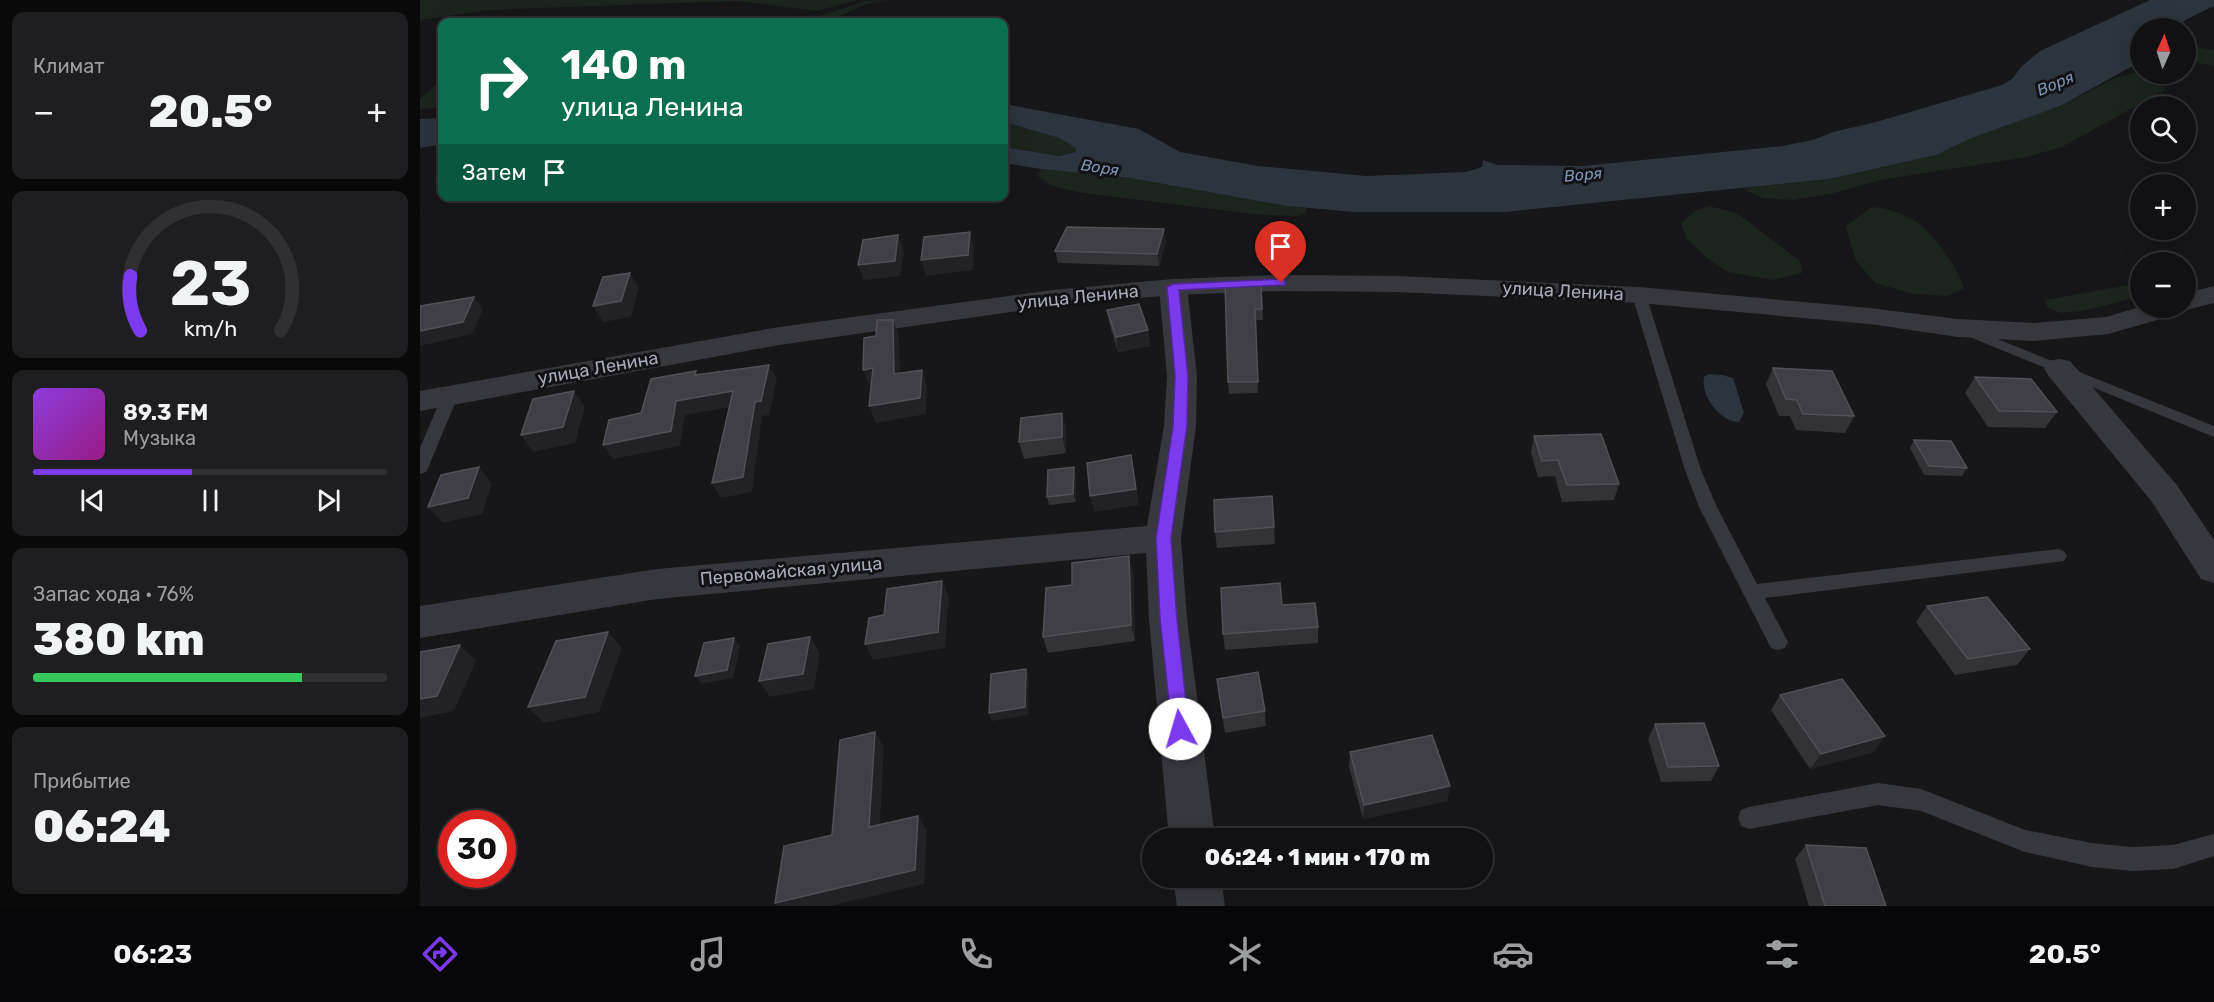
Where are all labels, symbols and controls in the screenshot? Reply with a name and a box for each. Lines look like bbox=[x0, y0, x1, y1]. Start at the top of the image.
north arrow bbox=[2130, 18, 2196, 84]
map controls bbox=[2130, 18, 2196, 318]
text: 140 m bbox=[561, 40, 687, 90]
icon: right bbox=[462, 42, 540, 120]
text: Климат bbox=[33, 54, 105, 78]
water label: Воря bbox=[2034, 67, 2077, 100]
text: 20.5° bbox=[148, 85, 273, 138]
text: улица Ленина bbox=[561, 91, 744, 123]
text: − bbox=[33, 92, 54, 131]
text: + bbox=[366, 92, 387, 131]
button: search bbox=[2130, 96, 2196, 162]
water label: Воря bbox=[1080, 155, 1121, 180]
icon: arrive bbox=[538, 156, 571, 189]
text: Затем bbox=[462, 159, 526, 186]
water label: Воря bbox=[1563, 163, 1603, 186]
button: + bbox=[2130, 174, 2196, 240]
pin bbox=[1255, 221, 1306, 283]
icon: arrive bbox=[1264, 230, 1297, 263]
text: 23 bbox=[169, 247, 251, 321]
button: − bbox=[2130, 252, 2196, 318]
street label: улица Ленина bbox=[1502, 277, 1624, 305]
street label: улица Ленина bbox=[1016, 280, 1140, 314]
text: km/h bbox=[183, 317, 237, 342]
street label: улица Ленина bbox=[536, 347, 660, 389]
text: 89.3 FM bbox=[123, 399, 208, 426]
text: Музыка bbox=[123, 426, 196, 450]
icon: previous bbox=[76, 484, 109, 517]
icon: pause bbox=[194, 484, 227, 517]
icon: next bbox=[312, 484, 345, 517]
street label: Первомайская улица bbox=[699, 552, 883, 590]
text: Запас хода · 76% bbox=[33, 582, 194, 606]
text: 380 km bbox=[33, 613, 205, 666]
position arrow bbox=[1148, 697, 1212, 761]
text: Прибытие bbox=[33, 769, 131, 793]
text: 06:24 bbox=[33, 800, 171, 853]
speed limit sign: 30 bbox=[438, 810, 516, 888]
text: 06:24 · 1 мин · 170 m bbox=[1205, 844, 1430, 871]
icon: directions bbox=[419, 933, 461, 975]
icon: music bbox=[687, 933, 729, 975]
icon: phone bbox=[955, 933, 997, 975]
icon: climate bbox=[1224, 933, 1266, 975]
icon: car bbox=[1492, 933, 1534, 975]
icon: filters bbox=[1761, 933, 1803, 975]
text: 06:23 bbox=[113, 938, 192, 970]
text: 20.5° bbox=[2029, 938, 2101, 970]

